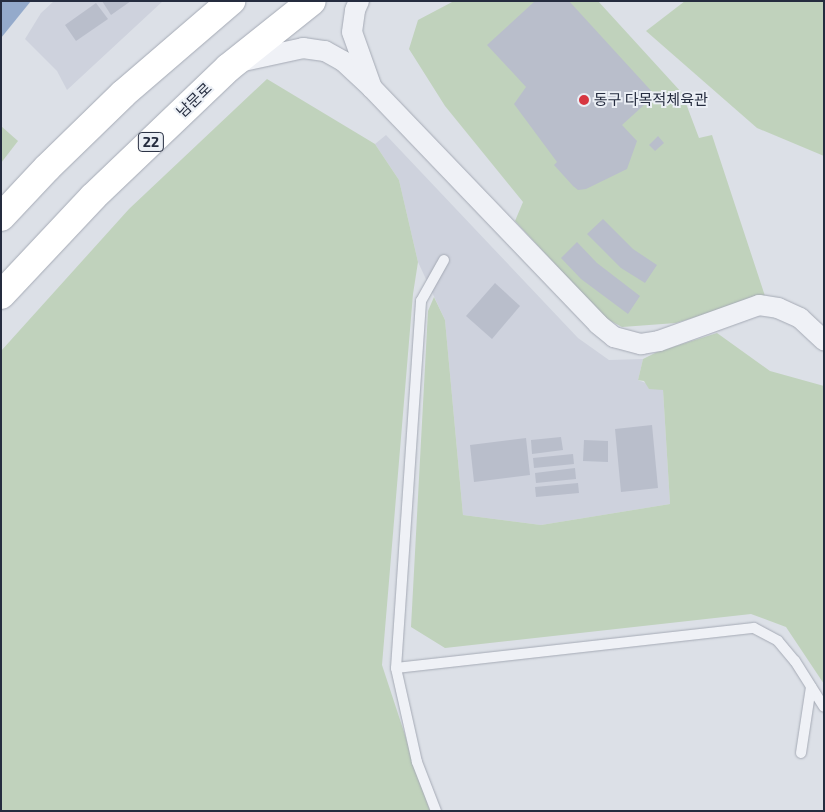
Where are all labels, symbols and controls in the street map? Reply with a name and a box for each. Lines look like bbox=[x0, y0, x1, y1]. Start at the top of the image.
street label: 남문로 bbox=[173, 79, 215, 121]
place label: 동구 다목적체육관 bbox=[594, 91, 708, 109]
marker: 동구 다목적체육관 bbox=[578, 94, 590, 106]
road number: 22 bbox=[137, 130, 165, 154]

